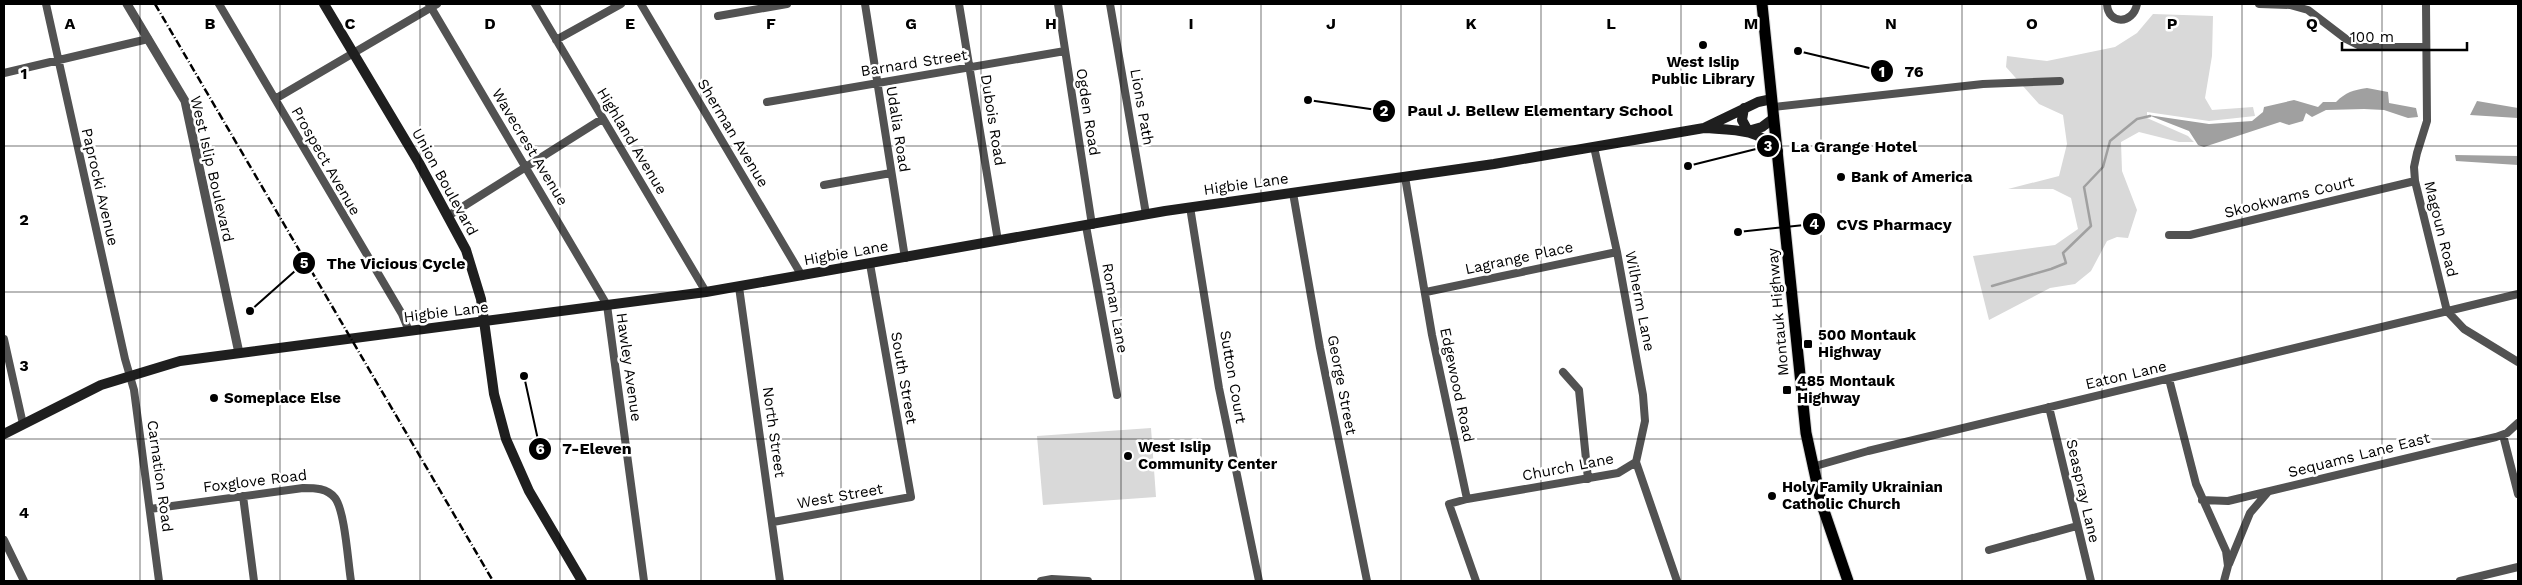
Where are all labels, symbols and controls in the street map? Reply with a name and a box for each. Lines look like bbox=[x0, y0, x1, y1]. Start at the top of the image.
text: A bbox=[65, 14, 76, 33]
text: B bbox=[205, 14, 216, 33]
text: C bbox=[345, 14, 356, 33]
text: D bbox=[484, 14, 496, 33]
text: E bbox=[625, 14, 635, 33]
text: F bbox=[766, 14, 776, 33]
text: G bbox=[905, 14, 917, 33]
text: H bbox=[1045, 14, 1057, 33]
text: I bbox=[1188, 14, 1194, 33]
text: J bbox=[1326, 14, 1336, 33]
text: K bbox=[1465, 14, 1477, 33]
text: L bbox=[1606, 14, 1616, 33]
text: M bbox=[1744, 14, 1758, 33]
text: N bbox=[1885, 14, 1897, 33]
text: O bbox=[2026, 14, 2038, 33]
text: P bbox=[2167, 14, 2178, 33]
text: Q bbox=[2306, 14, 2318, 33]
scale bar bbox=[2342, 20, 2467, 52]
text: 100 m bbox=[2350, 28, 2394, 46]
marker: West Islip Public Library bbox=[1697, 39, 1709, 51]
street label: Barnard Street bbox=[859, 46, 969, 80]
place label: West Islip Public Library bbox=[1651, 53, 1755, 88]
callout: 76 bbox=[1869, 56, 1933, 87]
text: 76 bbox=[1904, 62, 1924, 81]
text: 1 bbox=[1879, 63, 1885, 81]
text: 1 bbox=[21, 64, 27, 83]
street label: Ogden Road bbox=[1072, 67, 1104, 157]
street label: Lions Path bbox=[1126, 67, 1158, 147]
street label: Dubois Road bbox=[977, 73, 1009, 167]
street label: Sherman Avenue bbox=[694, 76, 772, 190]
street label: Highland Avenue bbox=[593, 84, 671, 198]
street label: Wavecrest Avenue bbox=[488, 85, 572, 209]
street label: Udalia Road bbox=[882, 85, 914, 173]
street label: West Islip Boulevard bbox=[186, 94, 238, 244]
callout: Paul J. Bellew Elementary School bbox=[1372, 95, 1683, 126]
text: Paul J. Bellew Elementary School bbox=[1407, 101, 1673, 120]
text: 2 bbox=[1380, 102, 1389, 120]
street label: Prospect Avenue bbox=[288, 104, 364, 218]
street label: Union Boulevard bbox=[408, 125, 482, 239]
street label: Paprocki Avenue bbox=[78, 126, 122, 248]
callout: La Grange Hotel bbox=[1756, 130, 1927, 161]
text: 3 bbox=[1764, 137, 1773, 155]
text: La Grange Hotel bbox=[1791, 137, 1918, 156]
place label: Bank of America bbox=[1851, 168, 1973, 186]
street label: Higbie Lane bbox=[1202, 169, 1290, 199]
marker: Bank of America bbox=[1835, 171, 1847, 183]
street label: Skookwams Court bbox=[2222, 172, 2356, 222]
street label: Magoun Road bbox=[2420, 179, 2462, 279]
callout: CVS Pharmacy bbox=[1801, 208, 1962, 239]
text: 2 bbox=[19, 210, 29, 229]
text: 4 bbox=[1809, 215, 1819, 233]
text: CVS Pharmacy bbox=[1836, 215, 1953, 234]
street label: Higbie Lane bbox=[802, 237, 890, 269]
street label: Lagrange Place bbox=[1463, 238, 1575, 278]
street label: Montauk Highway bbox=[1763, 247, 1793, 377]
callout: The Vicious Cycle bbox=[291, 248, 476, 279]
street label: Wilherm Lane bbox=[1621, 249, 1659, 353]
text: 5 bbox=[300, 254, 309, 272]
text: The Vicious Cycle bbox=[327, 254, 465, 273]
street label: Roman Lane bbox=[1098, 261, 1132, 355]
street label: Higbie Lane bbox=[402, 298, 490, 326]
street label: Hawley Avenue bbox=[612, 311, 646, 423]
street label: Edgewood Road bbox=[1436, 326, 1478, 444]
place label: 500 Montauk Highway bbox=[1818, 326, 1917, 361]
street label: Sutton Court bbox=[1216, 329, 1250, 426]
street label: South Street bbox=[887, 330, 921, 426]
street label: George Street bbox=[1324, 334, 1361, 437]
marker: 500 Montauk Highway bbox=[1802, 338, 1814, 350]
text: 3 bbox=[19, 356, 29, 375]
street label: Eaton Lane bbox=[2084, 357, 2168, 393]
place label: 485 Montauk Highway bbox=[1797, 372, 1896, 407]
marker: 485 Montauk Highway bbox=[1781, 384, 1793, 396]
street label: North Street bbox=[759, 385, 789, 479]
place label: Someplace Else bbox=[224, 389, 341, 407]
marker: Someplace Else bbox=[208, 392, 220, 404]
street label: Carnation Road bbox=[143, 419, 177, 533]
street label: Sequams Lane East bbox=[2286, 428, 2432, 481]
callout: 7-Eleven bbox=[527, 433, 642, 464]
street label: Seaspray Lane bbox=[2062, 437, 2104, 545]
place label: West Islip Community Center bbox=[1138, 438, 1278, 473]
text: 7-Eleven bbox=[562, 439, 632, 458]
text: 6 bbox=[535, 440, 545, 458]
street label: Church Lane bbox=[1521, 449, 1615, 485]
marker: West Islip Community Center bbox=[1122, 450, 1134, 462]
street label: Foxglove Road bbox=[202, 466, 308, 496]
place label: Holy Family Ukrainian Catholic Church bbox=[1782, 478, 1943, 513]
street label: West Street bbox=[796, 479, 885, 512]
marker: Holy Family Ukrainian Catholic Church bbox=[1766, 490, 1778, 502]
text: 4 bbox=[19, 503, 29, 522]

